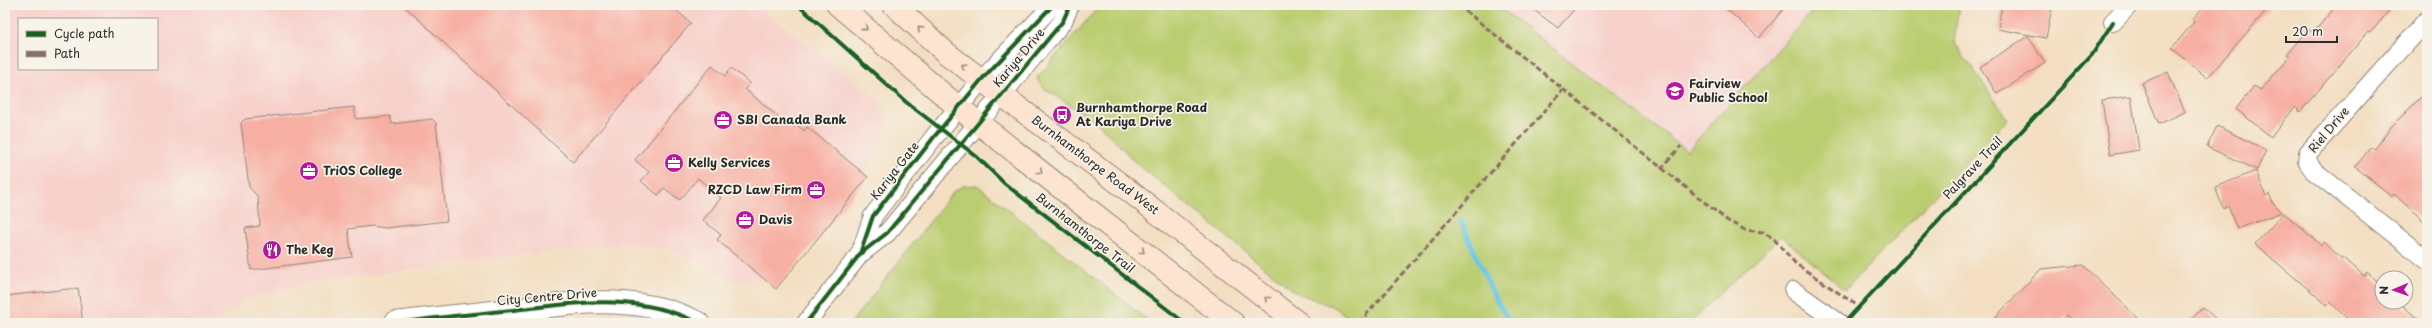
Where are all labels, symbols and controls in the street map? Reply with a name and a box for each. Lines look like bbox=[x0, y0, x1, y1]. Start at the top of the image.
legend bbox=[18, 18, 158, 70]
scale bar bbox=[2286, 18, 2337, 44]
text: 20 m bbox=[2292, 22, 2323, 40]
text: Cycle path bbox=[54, 24, 115, 42]
one-way arrow bbox=[860, 24, 867, 31]
street label: Kariya Drive bbox=[988, 24, 1048, 91]
one-way arrow bbox=[917, 26, 925, 33]
text: Path bbox=[54, 44, 80, 62]
one-way arrow bbox=[961, 63, 968, 71]
place label: Fairview Public School bbox=[1689, 74, 1768, 106]
school or university icon: Fairview Public School bbox=[1664, 80, 1686, 102]
place label: Burnhamthorpe Road At Kariya Drive bbox=[1076, 98, 1207, 130]
street label: Riel Drive bbox=[2304, 102, 2353, 156]
bus stop icon: Burnhamthorpe Road At Kariya Drive bbox=[1051, 104, 1073, 126]
office icon: SBI Canada Bank bbox=[712, 109, 734, 131]
place label: SBI Canada Bank bbox=[737, 110, 847, 128]
street label: Burnhamthorpe Road West bbox=[1028, 110, 1164, 218]
street label: Palgrave Trail bbox=[1938, 132, 2006, 203]
street label: Kariya Gate bbox=[866, 137, 923, 204]
office icon: Kelly Services bbox=[663, 152, 685, 174]
place label: Kelly Services bbox=[688, 153, 770, 171]
office icon: TriOS College bbox=[298, 160, 320, 182]
place label: TriOS College bbox=[323, 161, 403, 179]
one-way arrow bbox=[1035, 166, 1043, 173]
office icon: RZCD Law Firm bbox=[805, 179, 827, 201]
place label: RZCD Law Firm bbox=[708, 180, 802, 198]
street label: Burnhamthorpe Trail bbox=[1032, 188, 1139, 277]
office icon: Davis bbox=[734, 209, 756, 231]
place label: Davis bbox=[759, 210, 793, 228]
restaurant icon: The Keg bbox=[261, 239, 283, 261]
place label: The Keg bbox=[286, 240, 334, 258]
one-way arrow bbox=[1138, 247, 1145, 254]
north arrow bbox=[2374, 270, 2414, 310]
street label: City Centre Drive bbox=[496, 283, 598, 309]
text: N bbox=[2375, 285, 2392, 295]
one-way arrow bbox=[1265, 296, 1272, 303]

